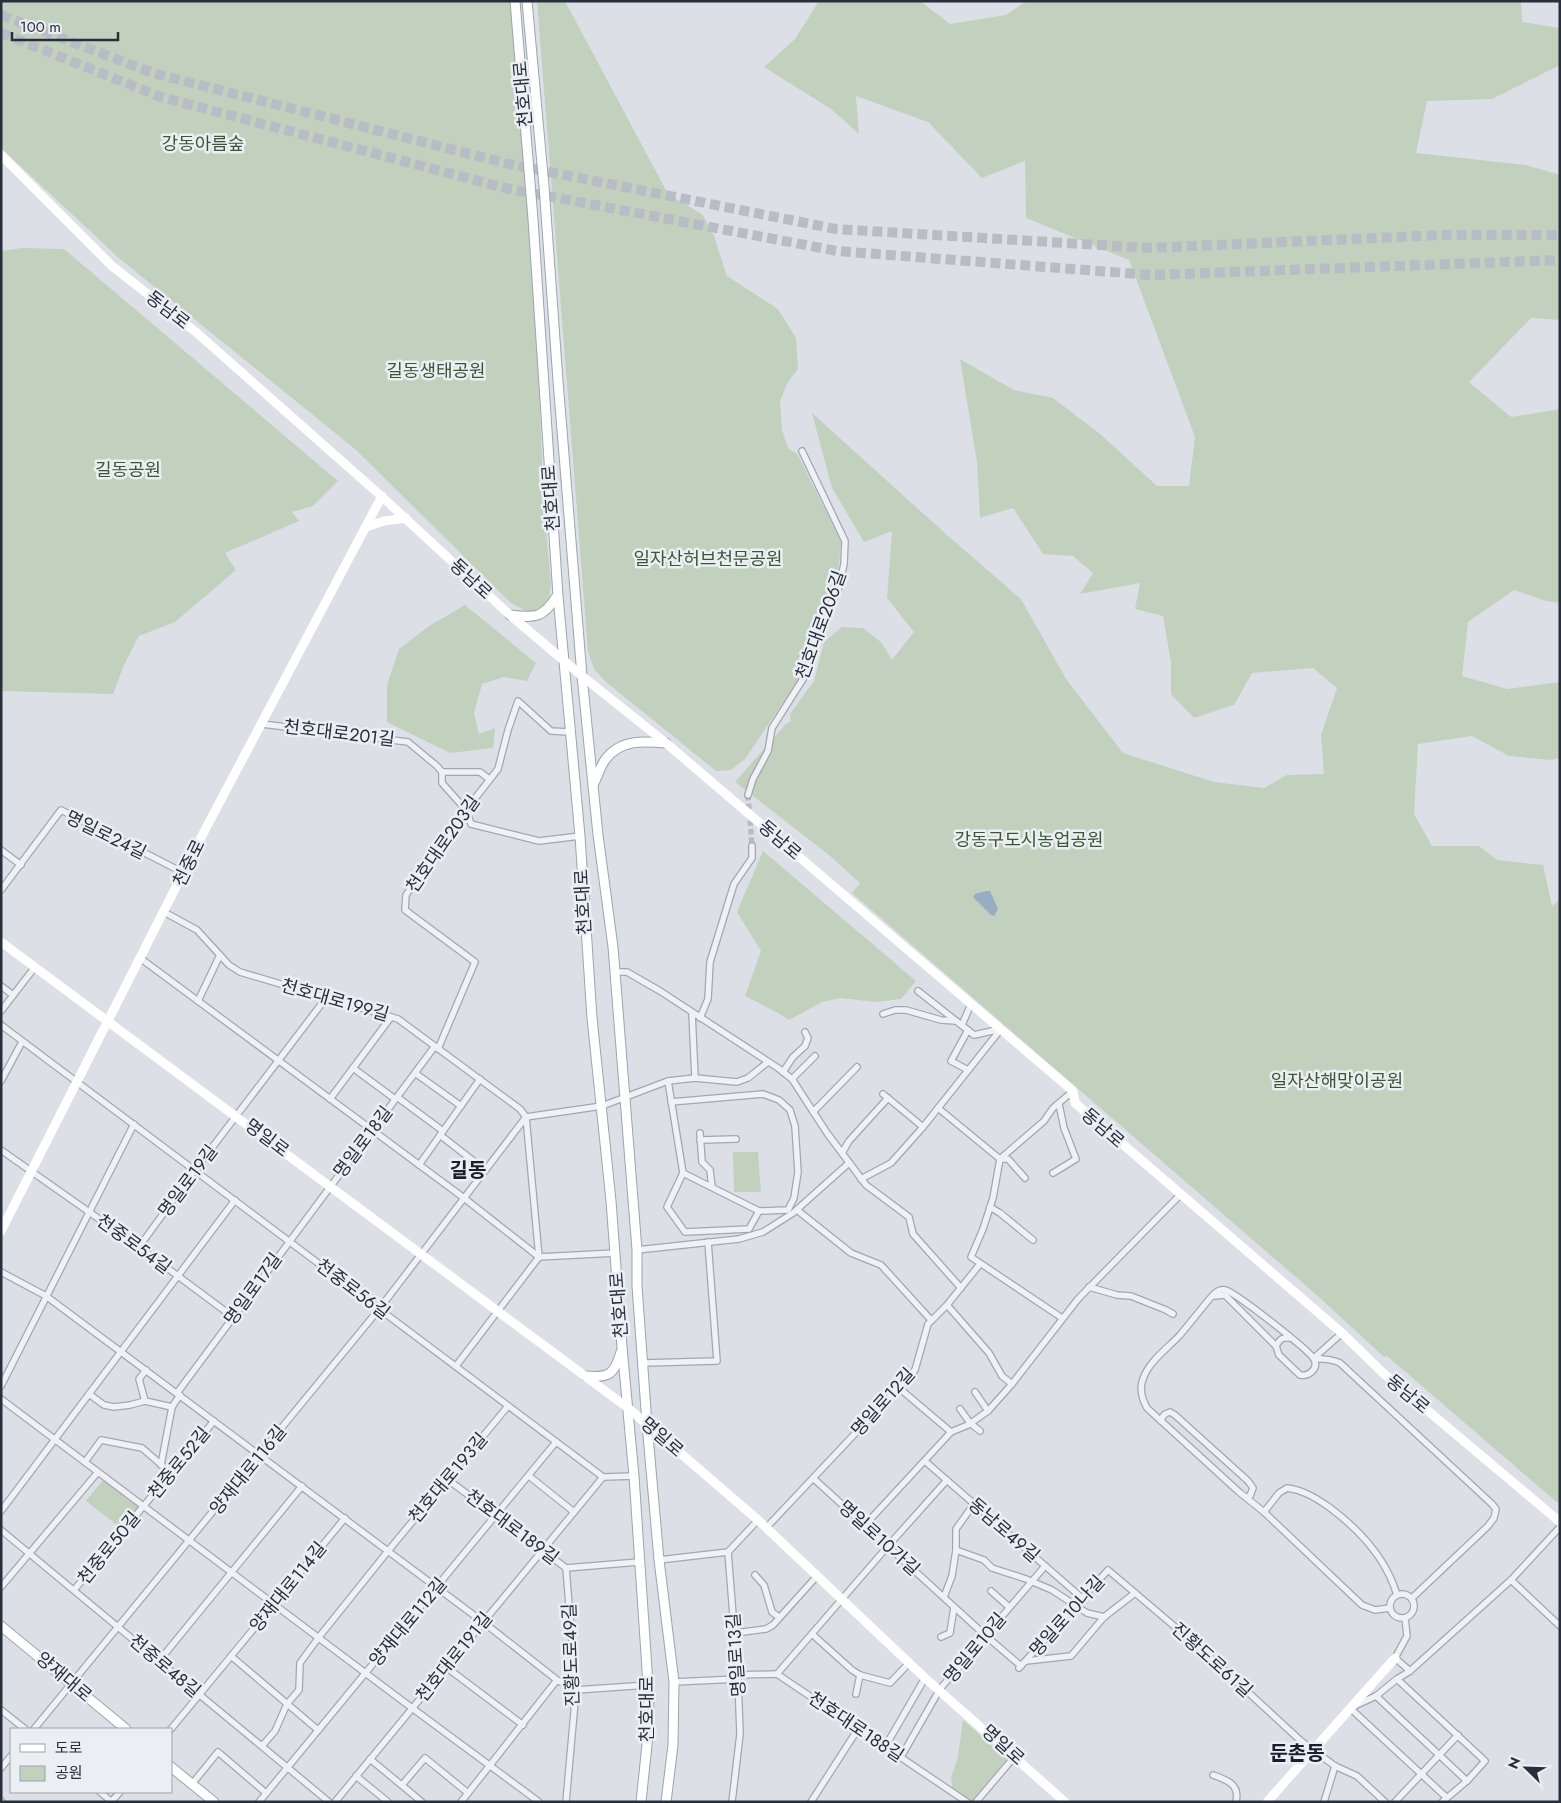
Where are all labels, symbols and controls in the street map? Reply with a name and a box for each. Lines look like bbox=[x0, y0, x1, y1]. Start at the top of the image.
scale bar bbox=[12, 10, 119, 42]
text: 100 m bbox=[20, 16, 61, 38]
street label: 천호대로 bbox=[507, 60, 539, 128]
park label: 강동아름숲 bbox=[162, 131, 244, 157]
street label: 동남로 bbox=[140, 284, 196, 336]
park label: 길동생태공원 bbox=[386, 358, 486, 384]
park label: 길동공원 bbox=[95, 457, 161, 483]
street label: 천호대로 bbox=[536, 464, 566, 532]
park label: 일자산허브천문공원 bbox=[633, 546, 783, 572]
street label: 동남로 bbox=[444, 553, 498, 605]
street label: 천호대로206길 bbox=[789, 567, 853, 683]
street label: 천호대로201길 bbox=[282, 713, 396, 753]
street label: 천호대로203길 bbox=[400, 790, 486, 898]
street label: 명일로24길 bbox=[61, 804, 151, 866]
street label: 동남로 bbox=[753, 814, 807, 866]
park label: 강동구도시농업공원 bbox=[954, 827, 1104, 853]
street label: 천중로 bbox=[166, 835, 212, 891]
street label: 천호대로 bbox=[568, 868, 598, 936]
street label: 천호대로199길 bbox=[278, 972, 392, 1028]
park label: 일자산해맞이공원 bbox=[1271, 1068, 1403, 1094]
street label: 명일로18길 bbox=[327, 1101, 399, 1183]
street label: 동남로 bbox=[1076, 1102, 1130, 1154]
street label: 명일로 bbox=[239, 1113, 295, 1163]
street label: 명일로19길 bbox=[152, 1139, 224, 1223]
district label: 길동 bbox=[450, 1156, 486, 1185]
street label: 천중로54길 bbox=[91, 1208, 177, 1280]
street label: 명일로17길 bbox=[218, 1247, 288, 1331]
street label: 천중로56길 bbox=[311, 1253, 395, 1325]
street label: 천호대로 bbox=[604, 1271, 634, 1339]
street label: 명일로12길 bbox=[845, 1362, 921, 1442]
street label: 동남로 bbox=[1381, 1368, 1435, 1420]
street label: 명일로 bbox=[635, 1411, 689, 1463]
street label: 양재대로116길 bbox=[203, 1419, 293, 1521]
street label: 천중로52길 bbox=[142, 1421, 216, 1505]
street label: 천호대로193길 bbox=[402, 1427, 494, 1529]
street label: 천호대로189길 bbox=[460, 1483, 564, 1571]
street label: 동남로49길 bbox=[963, 1492, 1045, 1568]
street label: 명일로10가길 bbox=[833, 1494, 925, 1582]
street label: 천중로50길 bbox=[71, 1506, 147, 1590]
street label: 양재대로114길 bbox=[243, 1536, 333, 1638]
street label: 명일로10나길 bbox=[1023, 1570, 1111, 1662]
street label: 양재대로112길 bbox=[363, 1572, 453, 1672]
street label: 진황도로49길 bbox=[556, 1603, 586, 1707]
street label: 천호대로191길 bbox=[409, 1606, 499, 1708]
street label: 명일로10길 bbox=[938, 1607, 1012, 1689]
street label: 명일로13길 bbox=[720, 1612, 752, 1698]
street label: 진황도로61길 bbox=[1166, 1616, 1258, 1704]
street label: 천중로48길 bbox=[123, 1628, 207, 1704]
street label: 양재대로 bbox=[30, 1646, 98, 1708]
street label: 천호대로 bbox=[634, 1676, 660, 1742]
street label: 천호대로188길 bbox=[803, 1685, 909, 1769]
street label: 명일로 bbox=[976, 1719, 1030, 1771]
legend bbox=[10, 1728, 172, 1793]
text: 도로 bbox=[55, 1737, 83, 1759]
district label: 둔촌동 bbox=[1269, 1739, 1325, 1768]
north arrow bbox=[1501, 1743, 1551, 1793]
text: N bbox=[1503, 1754, 1525, 1772]
text: 공원 bbox=[55, 1762, 83, 1784]

